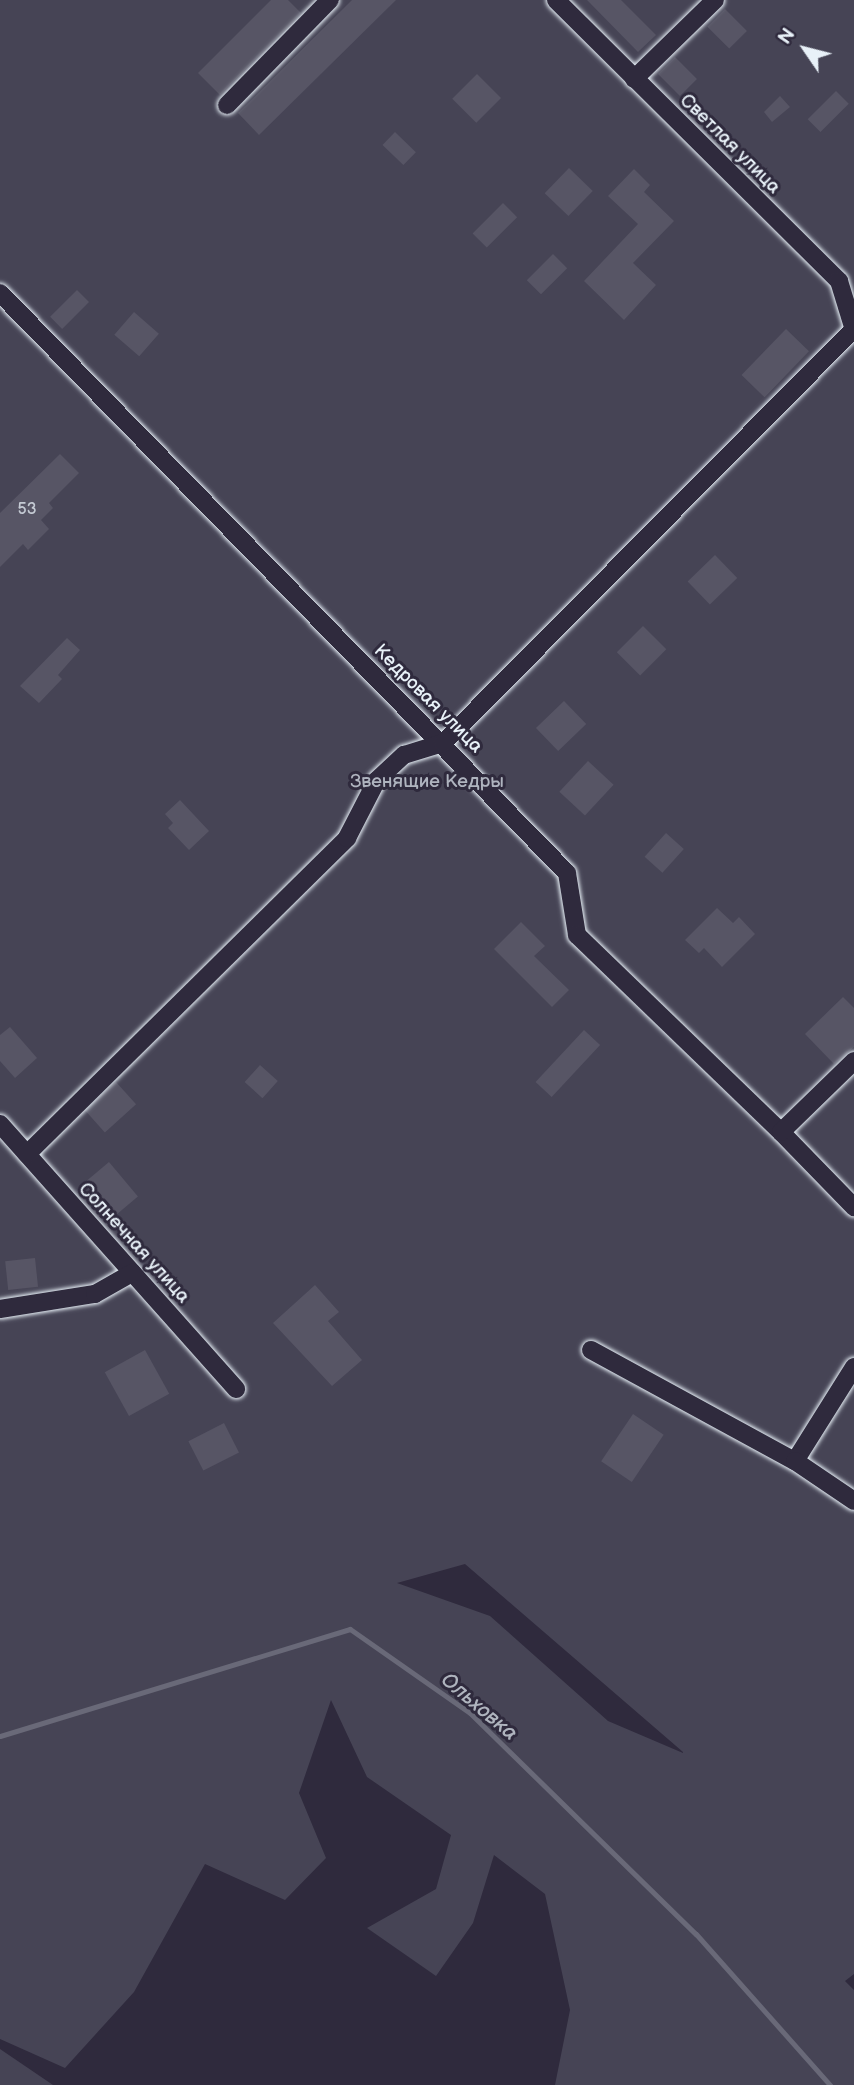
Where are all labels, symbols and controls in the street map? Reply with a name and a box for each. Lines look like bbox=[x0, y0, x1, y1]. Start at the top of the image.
north arrow bbox=[770, 14, 840, 84]
text: N bbox=[774, 24, 801, 49]
street label: Светлая улица bbox=[675, 89, 785, 199]
house number: 53 bbox=[17, 500, 37, 520]
street label: Кедровая улица bbox=[369, 640, 487, 758]
park label: Звенящие Кедры bbox=[350, 771, 504, 793]
street label: Солнечная улица bbox=[74, 1178, 194, 1308]
water label: Ольховка bbox=[435, 1668, 523, 1746]

